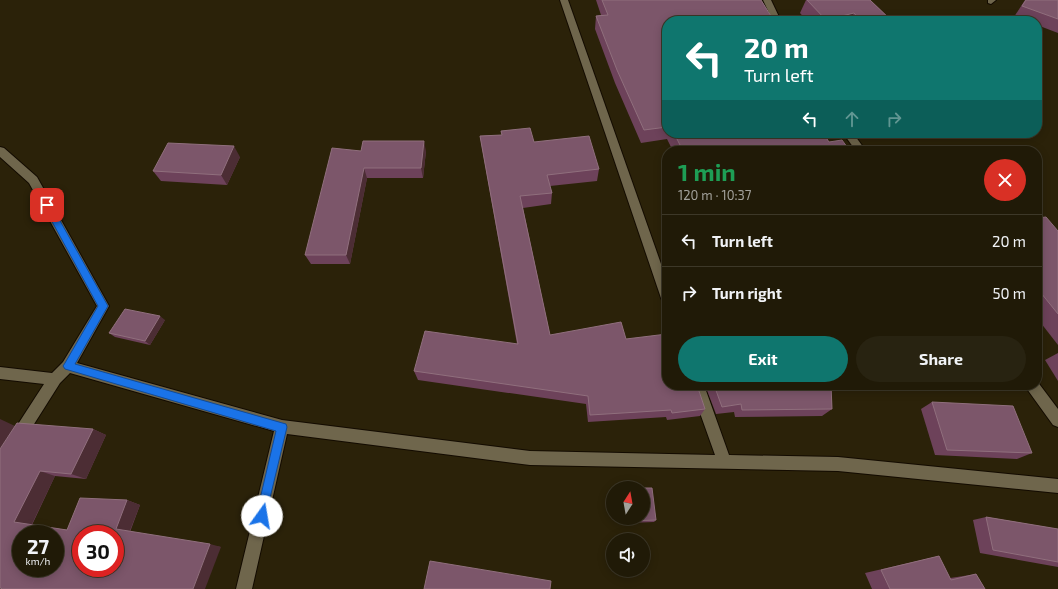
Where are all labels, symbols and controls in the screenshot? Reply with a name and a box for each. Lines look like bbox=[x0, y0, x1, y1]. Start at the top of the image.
text: 20 m bbox=[744, 30, 809, 64]
icon: left bbox=[678, 32, 730, 84]
text: Turn left bbox=[744, 64, 814, 86]
icon: left bbox=[799, 108, 821, 130]
icon: ahead bbox=[841, 108, 863, 130]
icon: right bbox=[883, 108, 905, 130]
text: 1 min bbox=[678, 157, 736, 186]
button: close bbox=[984, 159, 1026, 201]
text: 120 m · 10:37 bbox=[678, 187, 751, 203]
pin bbox=[30, 188, 64, 222]
icon: arrive bbox=[36, 194, 58, 216]
icon: left bbox=[678, 230, 700, 252]
text: Turn left bbox=[712, 232, 773, 250]
text: 20 m bbox=[992, 232, 1026, 250]
icon: right bbox=[678, 282, 700, 304]
text: Turn right bbox=[712, 284, 782, 302]
text: 50 m bbox=[992, 284, 1026, 302]
button: Exit bbox=[678, 336, 848, 382]
button: Share bbox=[856, 336, 1026, 382]
north arrow bbox=[606, 481, 650, 525]
map controls bbox=[606, 481, 650, 577]
position arrow bbox=[241, 495, 283, 537]
speed limit sign: 30 bbox=[72, 525, 124, 577]
button: sound bbox=[606, 533, 650, 577]
text: 27 bbox=[27, 534, 49, 558]
text: km/h bbox=[26, 555, 50, 567]

